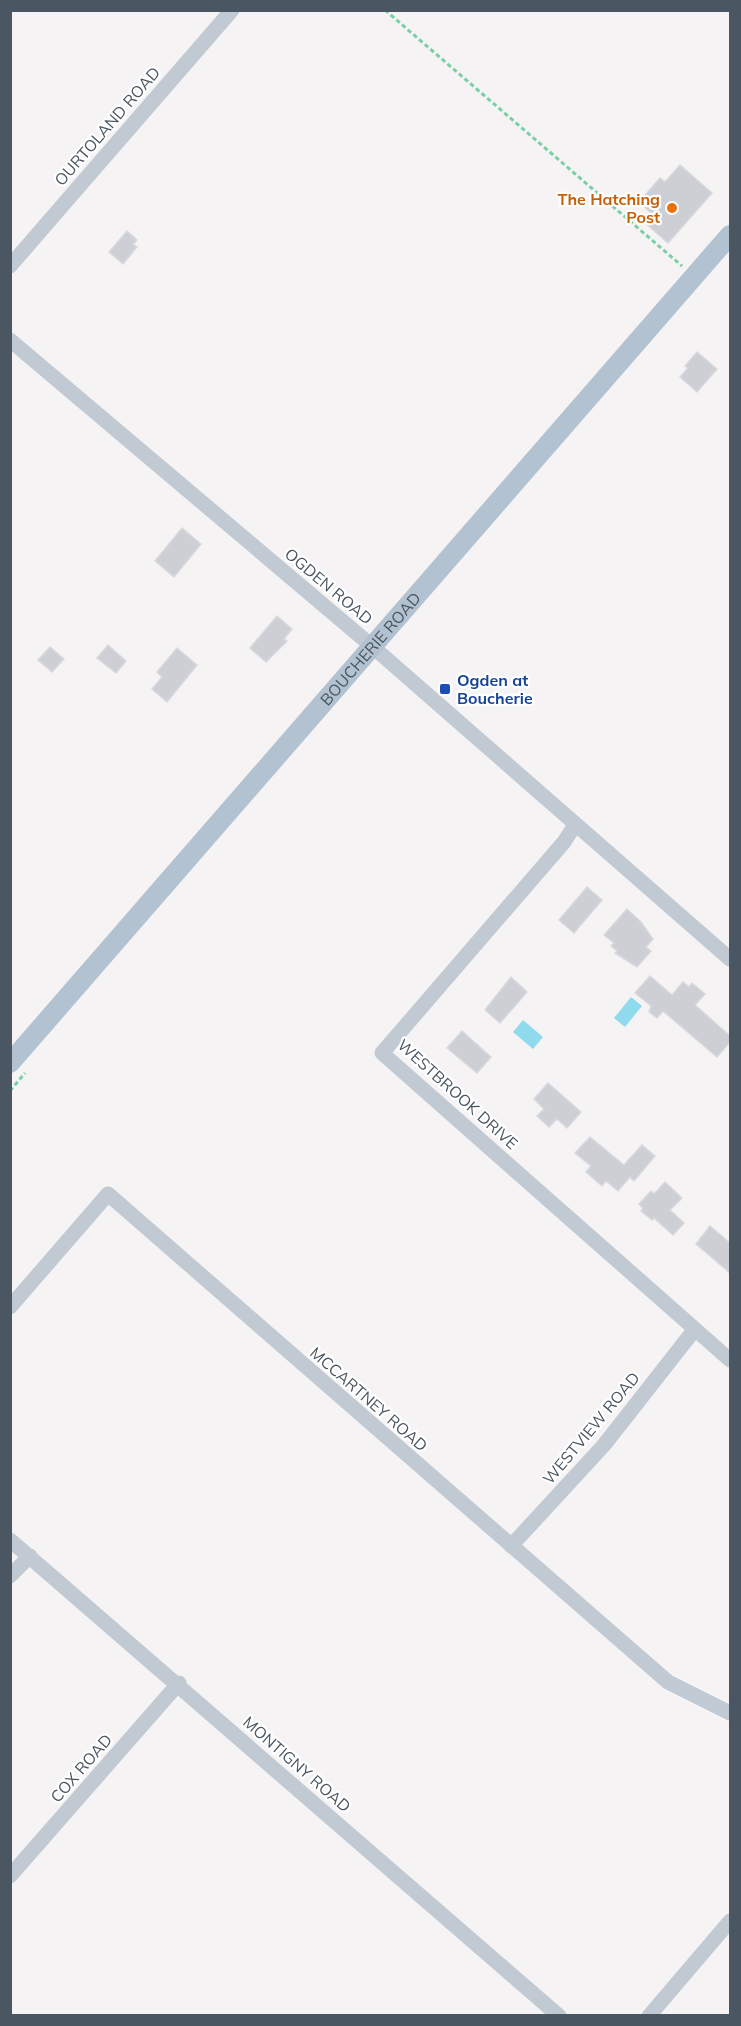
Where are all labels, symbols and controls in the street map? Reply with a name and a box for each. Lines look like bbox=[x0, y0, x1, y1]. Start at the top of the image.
street label: OURTOLAND ROAD bbox=[50, 62, 164, 190]
place label: The Hatching Post bbox=[558, 189, 660, 227]
marker: The Hatching Post bbox=[665, 201, 679, 215]
street label: OGDEN ROAD bbox=[281, 543, 377, 629]
street label: BOUCHERIE ROAD bbox=[316, 588, 425, 709]
place label: Ogden at Boucherie bbox=[457, 670, 533, 708]
marker: Ogden at Boucherie bbox=[438, 682, 452, 696]
street label: WESTBROOK DRIVE bbox=[394, 1035, 522, 1153]
street label: MCCARTNEY ROAD bbox=[306, 1343, 432, 1455]
street label: WESTVIEW ROAD bbox=[538, 1368, 644, 1488]
street label: MONTIGNY ROAD bbox=[239, 1712, 355, 1816]
street label: COX ROAD bbox=[46, 1730, 116, 1806]

